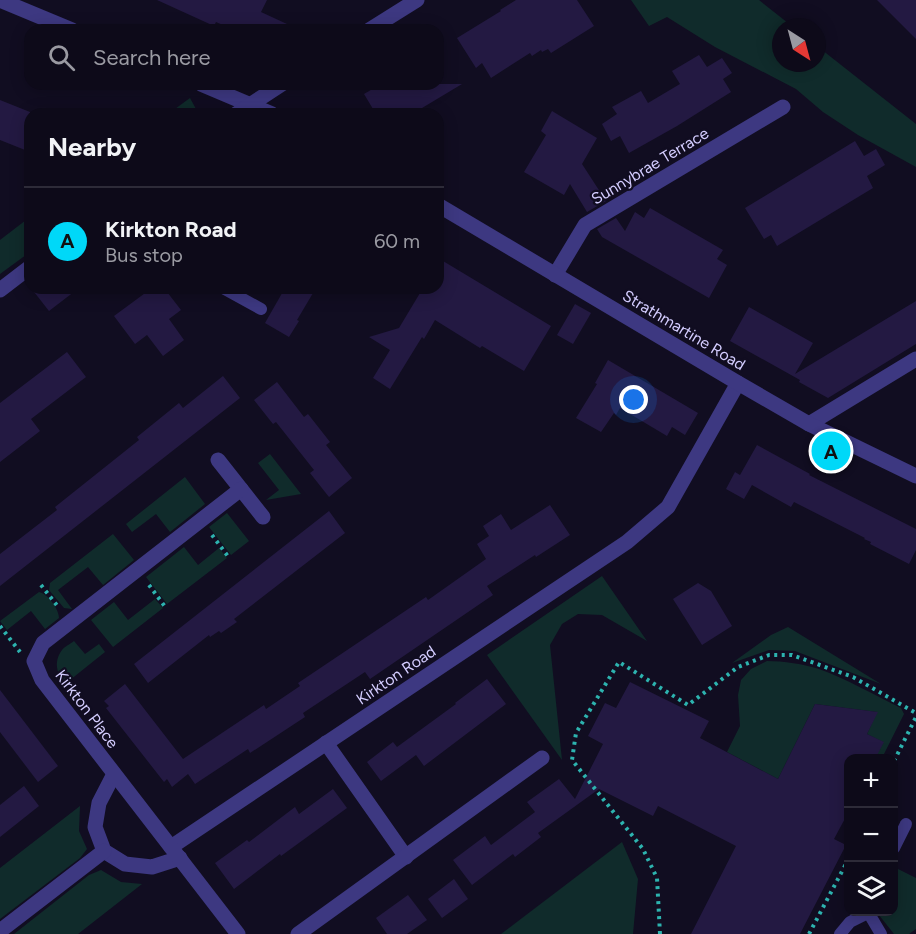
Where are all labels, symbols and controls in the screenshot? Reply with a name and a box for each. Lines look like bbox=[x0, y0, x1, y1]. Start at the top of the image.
north arrow bbox=[772, 18, 826, 72]
search box bbox=[24, 24, 444, 90]
icon: search bbox=[45, 41, 78, 74]
text: Search here bbox=[93, 44, 211, 71]
street label: Sunnybrae Terrace bbox=[588, 123, 712, 209]
text: Nearby bbox=[48, 131, 136, 163]
text: Kirkton Road bbox=[105, 216, 237, 243]
text: A bbox=[60, 229, 75, 253]
text: 60 m bbox=[374, 229, 420, 253]
text: Bus stop bbox=[105, 243, 183, 267]
street label: Strathmartine Road bbox=[619, 286, 749, 374]
your location bbox=[619, 385, 648, 414]
pin: A bbox=[812, 428, 850, 474]
street label: Kirkton Road bbox=[353, 642, 439, 708]
street label: Kirkton Place bbox=[51, 666, 123, 752]
map controls bbox=[844, 754, 898, 916]
button: + bbox=[844, 754, 898, 808]
button: − bbox=[844, 808, 898, 862]
button: layers bbox=[844, 862, 898, 916]

